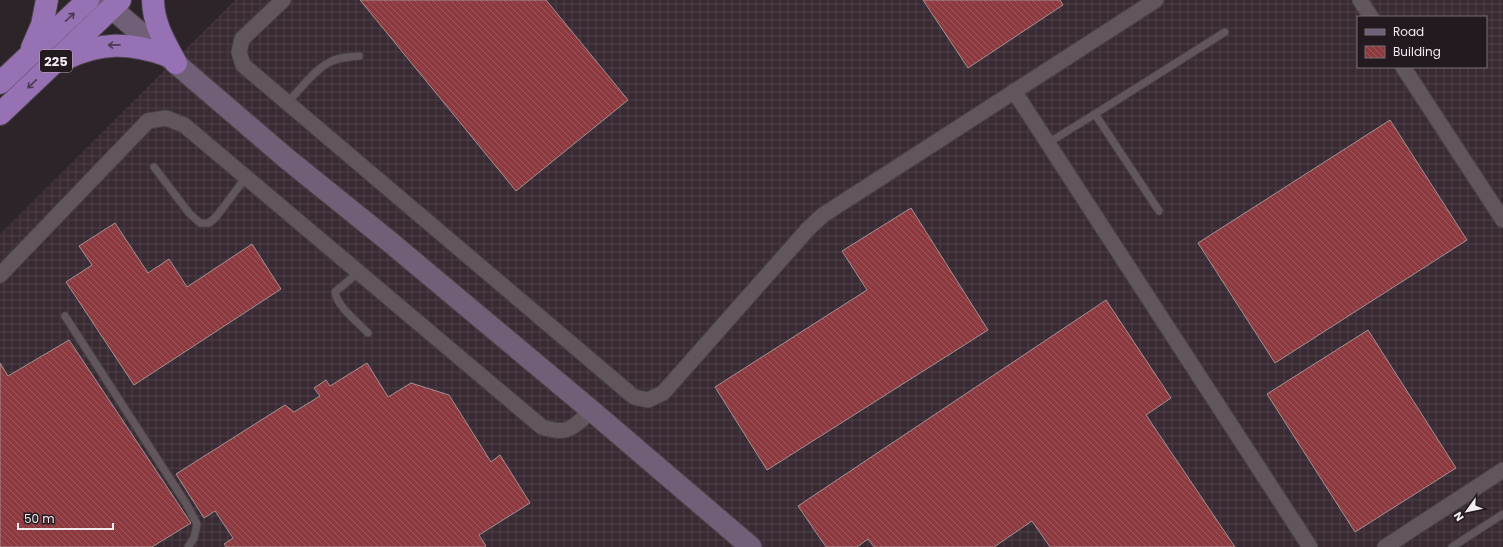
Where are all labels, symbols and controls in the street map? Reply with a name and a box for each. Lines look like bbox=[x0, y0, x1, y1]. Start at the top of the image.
one-way arrow bbox=[65, 13, 75, 22]
legend bbox=[1357, 16, 1487, 68]
text: Road bbox=[1393, 23, 1424, 40]
one-way arrow bbox=[108, 41, 121, 49]
text: Building bbox=[1393, 43, 1441, 60]
road number: 225 bbox=[40, 50, 72, 72]
one-way arrow bbox=[27, 79, 37, 89]
north arrow bbox=[1447, 491, 1487, 531]
scale bar bbox=[18, 505, 113, 531]
text: N bbox=[1450, 509, 1468, 524]
text: 50 m bbox=[24, 510, 55, 527]

